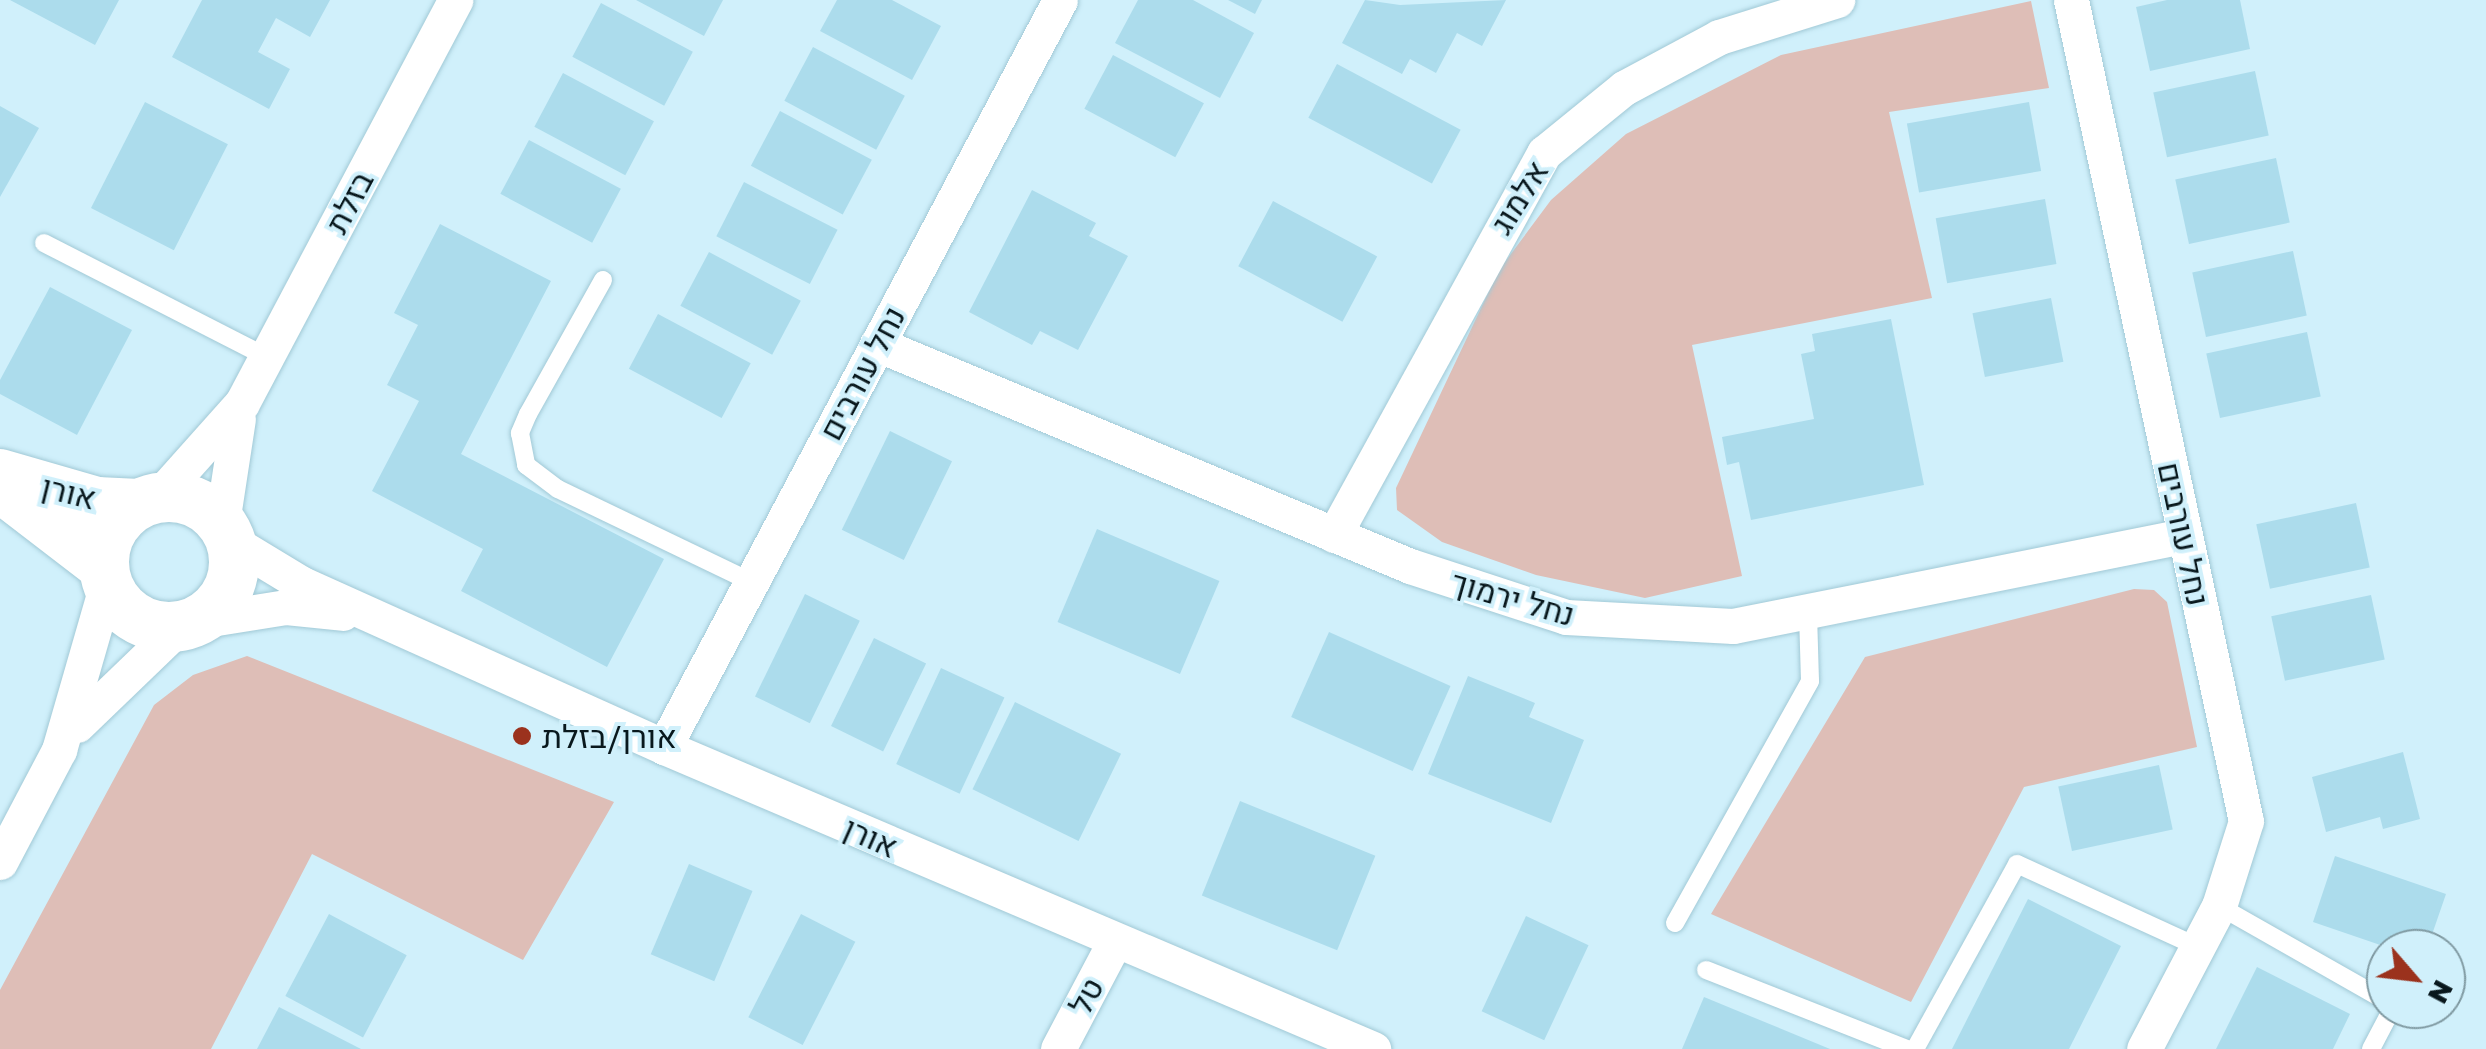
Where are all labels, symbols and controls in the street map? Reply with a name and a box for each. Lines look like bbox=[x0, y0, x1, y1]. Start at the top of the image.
street label: אלמוג bbox=[1482, 153, 1556, 241]
street label: בזלת bbox=[317, 164, 381, 240]
street label: נחל עורבים bbox=[811, 300, 913, 446]
street label: נחל עורבים bbox=[2150, 459, 2218, 609]
street label: אורן bbox=[38, 467, 100, 517]
street label: נחל ירמוך bbox=[1447, 562, 1579, 634]
place label: אורן/בזלת bbox=[542, 717, 677, 755]
marker: אורן/בזלת bbox=[511, 725, 533, 747]
street label: אורן bbox=[838, 808, 904, 866]
north arrow bbox=[2366, 929, 2466, 1029]
street label: טל bbox=[1061, 971, 1111, 1021]
text: N bbox=[2422, 975, 2461, 1010]

